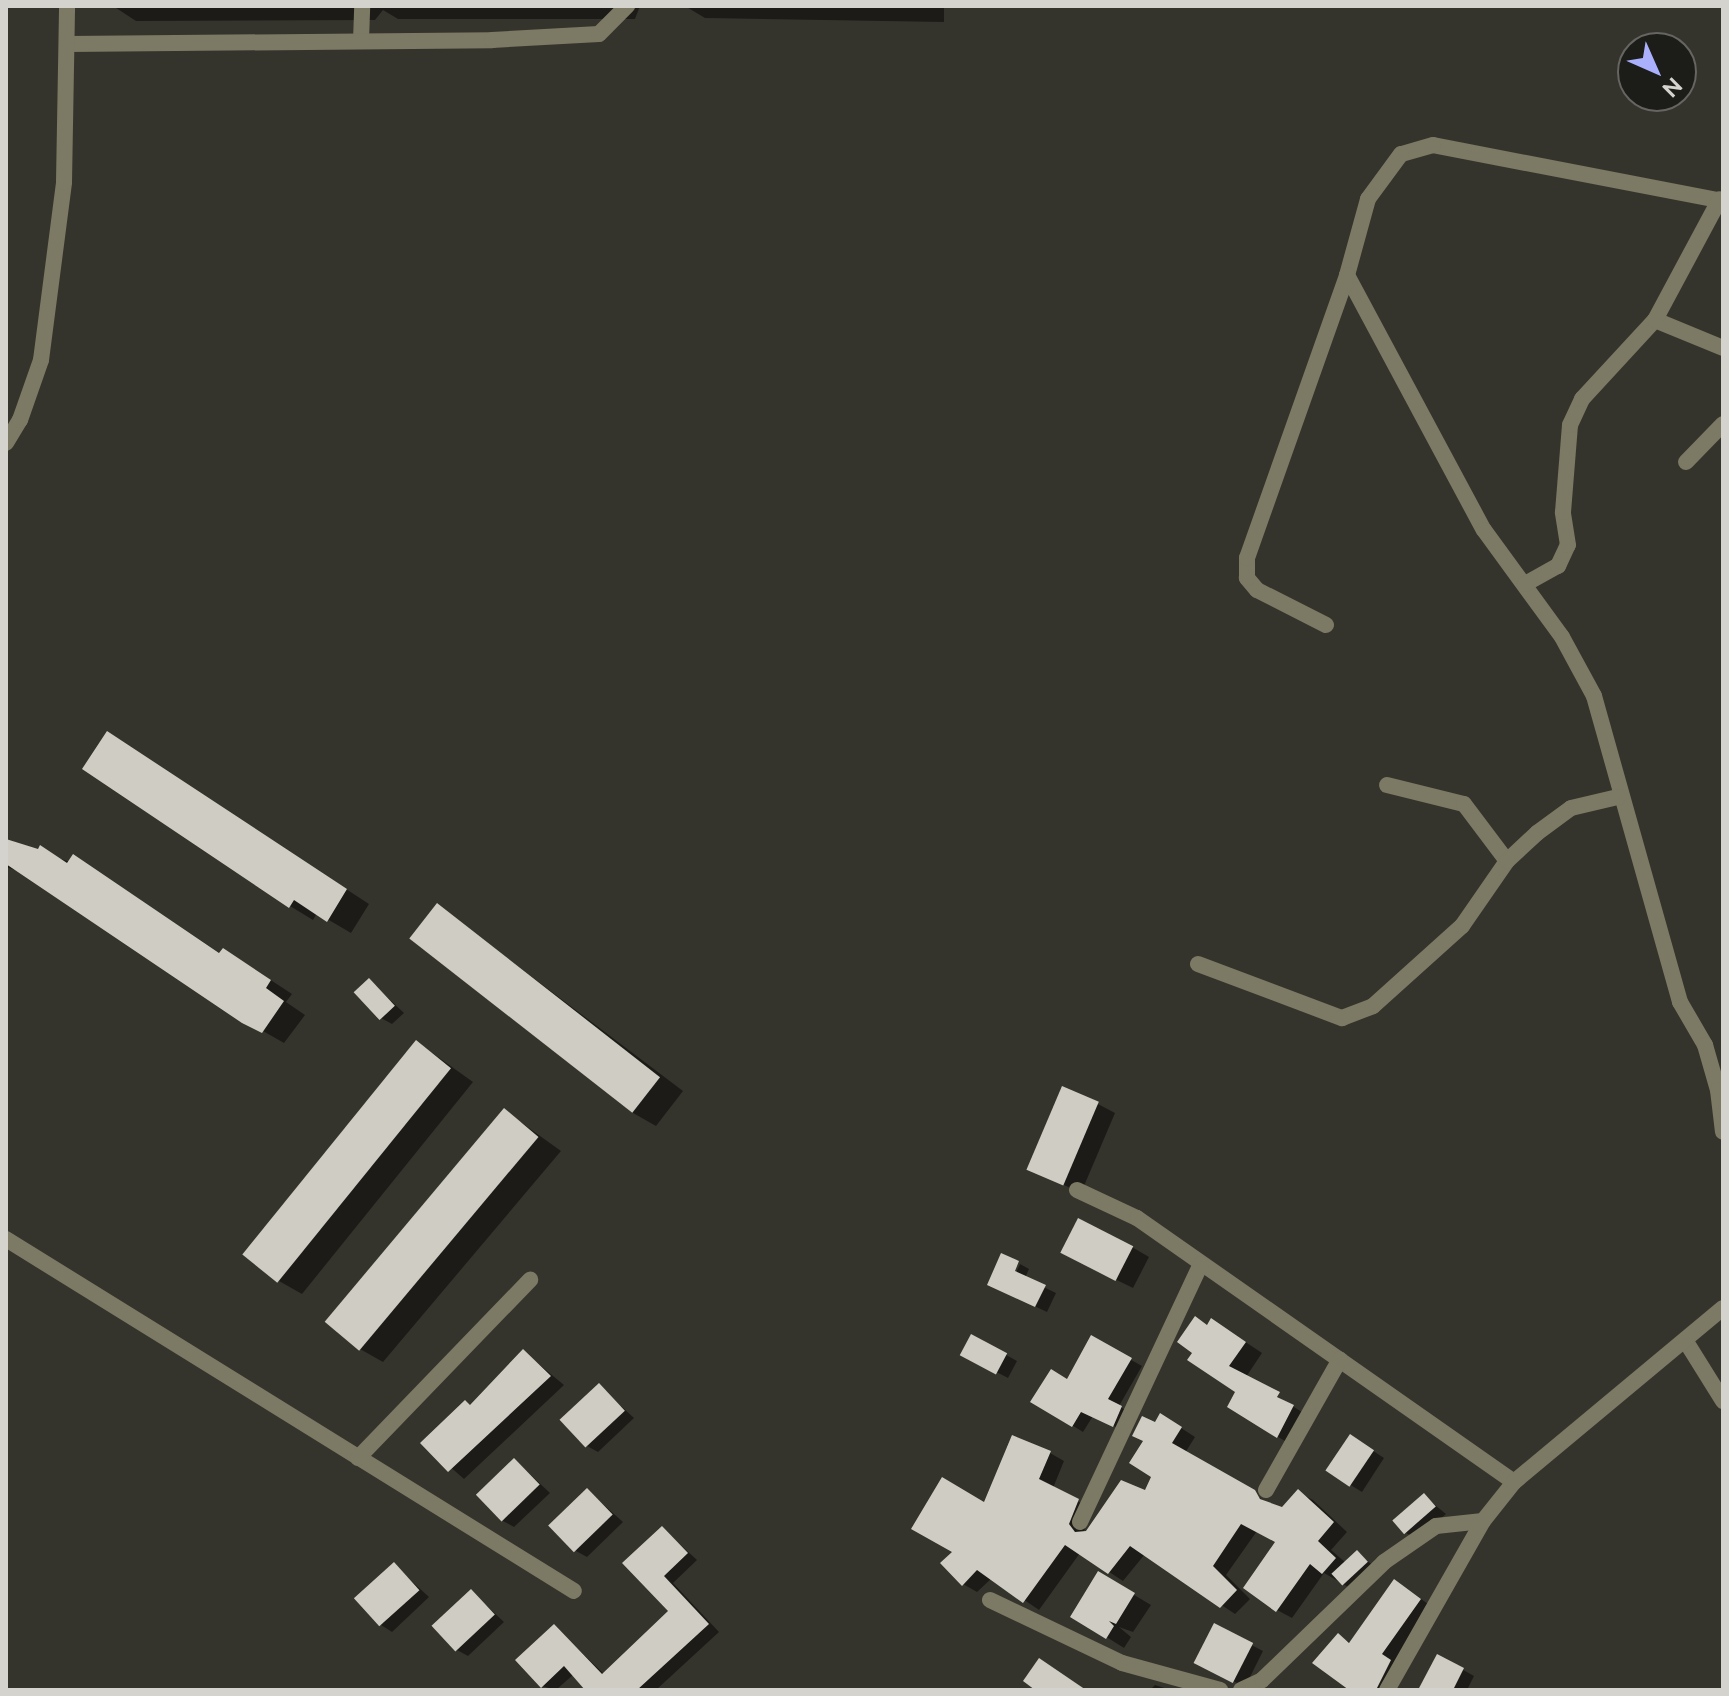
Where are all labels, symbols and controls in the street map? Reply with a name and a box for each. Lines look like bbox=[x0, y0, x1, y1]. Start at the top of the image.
north arrow bbox=[1617, 32, 1697, 112]
text: N bbox=[1657, 72, 1688, 103]

